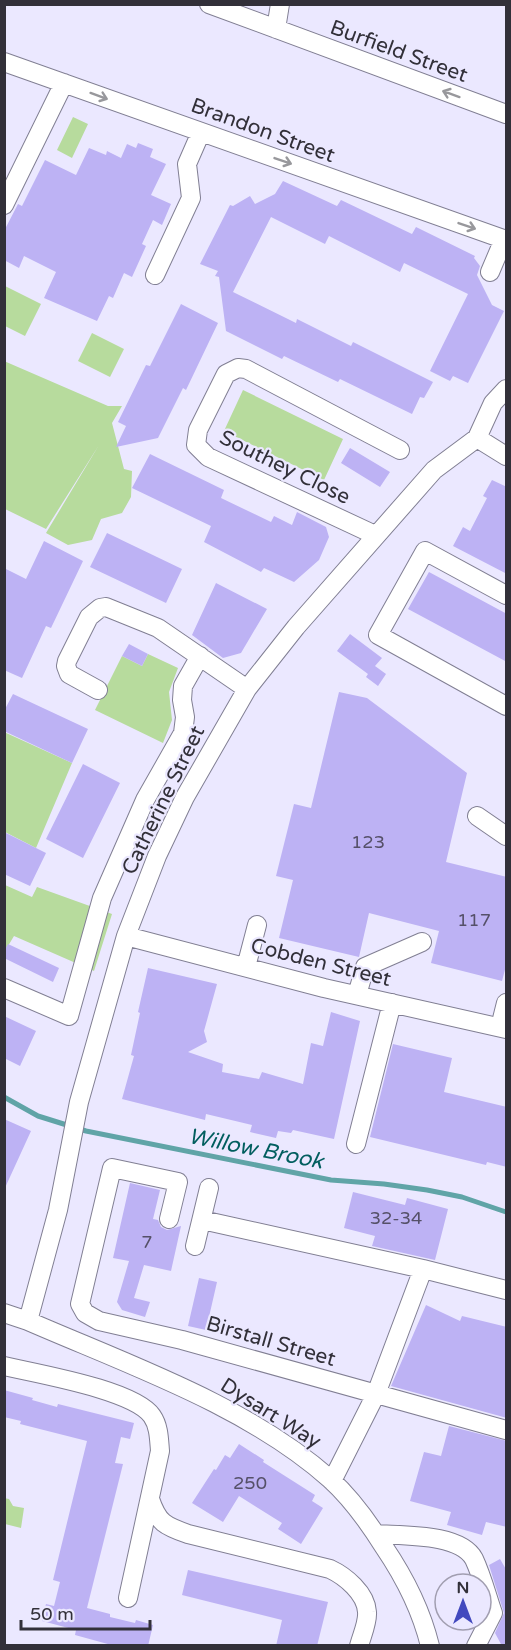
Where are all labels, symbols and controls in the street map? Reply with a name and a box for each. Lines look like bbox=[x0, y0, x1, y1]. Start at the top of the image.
street label: Burfield Street bbox=[327, 15, 471, 88]
one-way arrow bbox=[443, 88, 461, 99]
one-way arrow bbox=[89, 91, 108, 102]
street label: Brandon Street bbox=[187, 93, 338, 168]
one-way arrow bbox=[273, 157, 292, 168]
one-way arrow bbox=[457, 222, 476, 233]
street label: Southey Close bbox=[215, 425, 354, 510]
street label: Catherine Street bbox=[117, 722, 210, 879]
house number: 123 bbox=[351, 831, 385, 853]
house number: 117 bbox=[457, 909, 491, 931]
street label: Cobden Street bbox=[248, 933, 394, 992]
water label: Willow Brook bbox=[186, 1123, 327, 1175]
house number: 32-34 bbox=[370, 1207, 422, 1229]
house number: 7 bbox=[141, 1231, 153, 1253]
street label: Birstall Street bbox=[203, 1311, 338, 1372]
street label: Dysart Way bbox=[216, 1373, 326, 1454]
house number: 250 bbox=[233, 1472, 267, 1494]
north arrow bbox=[433, 1572, 493, 1632]
text: N bbox=[457, 1578, 469, 1598]
scale bar bbox=[21, 1593, 150, 1631]
text: 50 m bbox=[30, 1603, 74, 1625]

